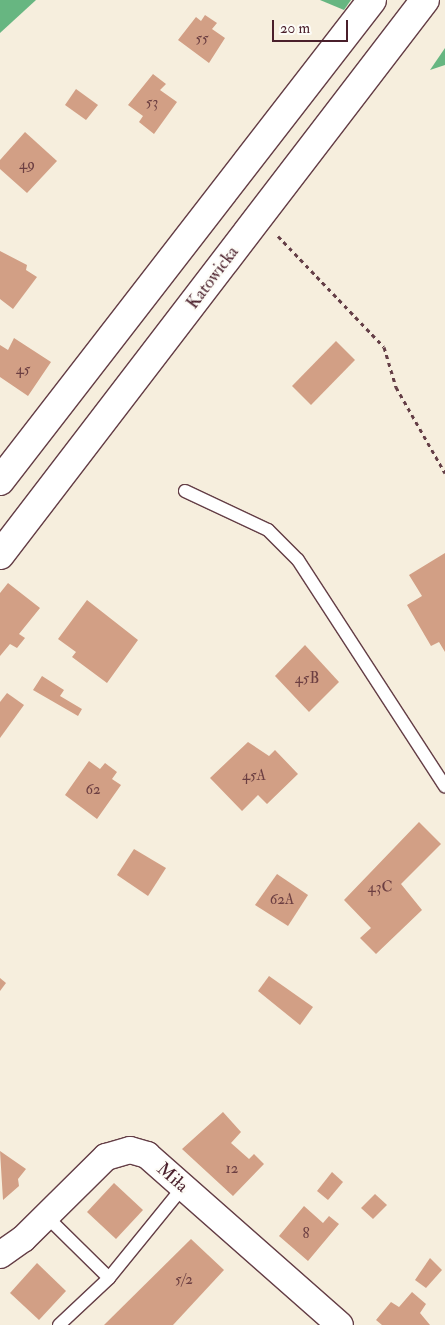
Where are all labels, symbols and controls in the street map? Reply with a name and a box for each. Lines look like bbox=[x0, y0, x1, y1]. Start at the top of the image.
scale bar bbox=[275, 10, 351, 42]
text: 20 m bbox=[280, 19, 310, 38]
house number: 55 bbox=[195, 30, 209, 48]
house number: 53 bbox=[146, 94, 158, 112]
house number: 49 bbox=[19, 156, 35, 174]
street label: Katowicka bbox=[182, 242, 244, 314]
house number: 45 bbox=[16, 361, 30, 379]
house number: 45B bbox=[295, 670, 319, 688]
house number: 45A bbox=[242, 767, 266, 785]
house number: 62 bbox=[85, 781, 101, 799]
house number: 43C bbox=[368, 879, 392, 897]
house number: 62A bbox=[270, 891, 294, 909]
street label: Miła bbox=[152, 1159, 192, 1197]
house number: 12 bbox=[226, 1160, 238, 1178]
house number: 8 bbox=[302, 1225, 310, 1243]
house number: 5/2 bbox=[175, 1271, 193, 1289]

